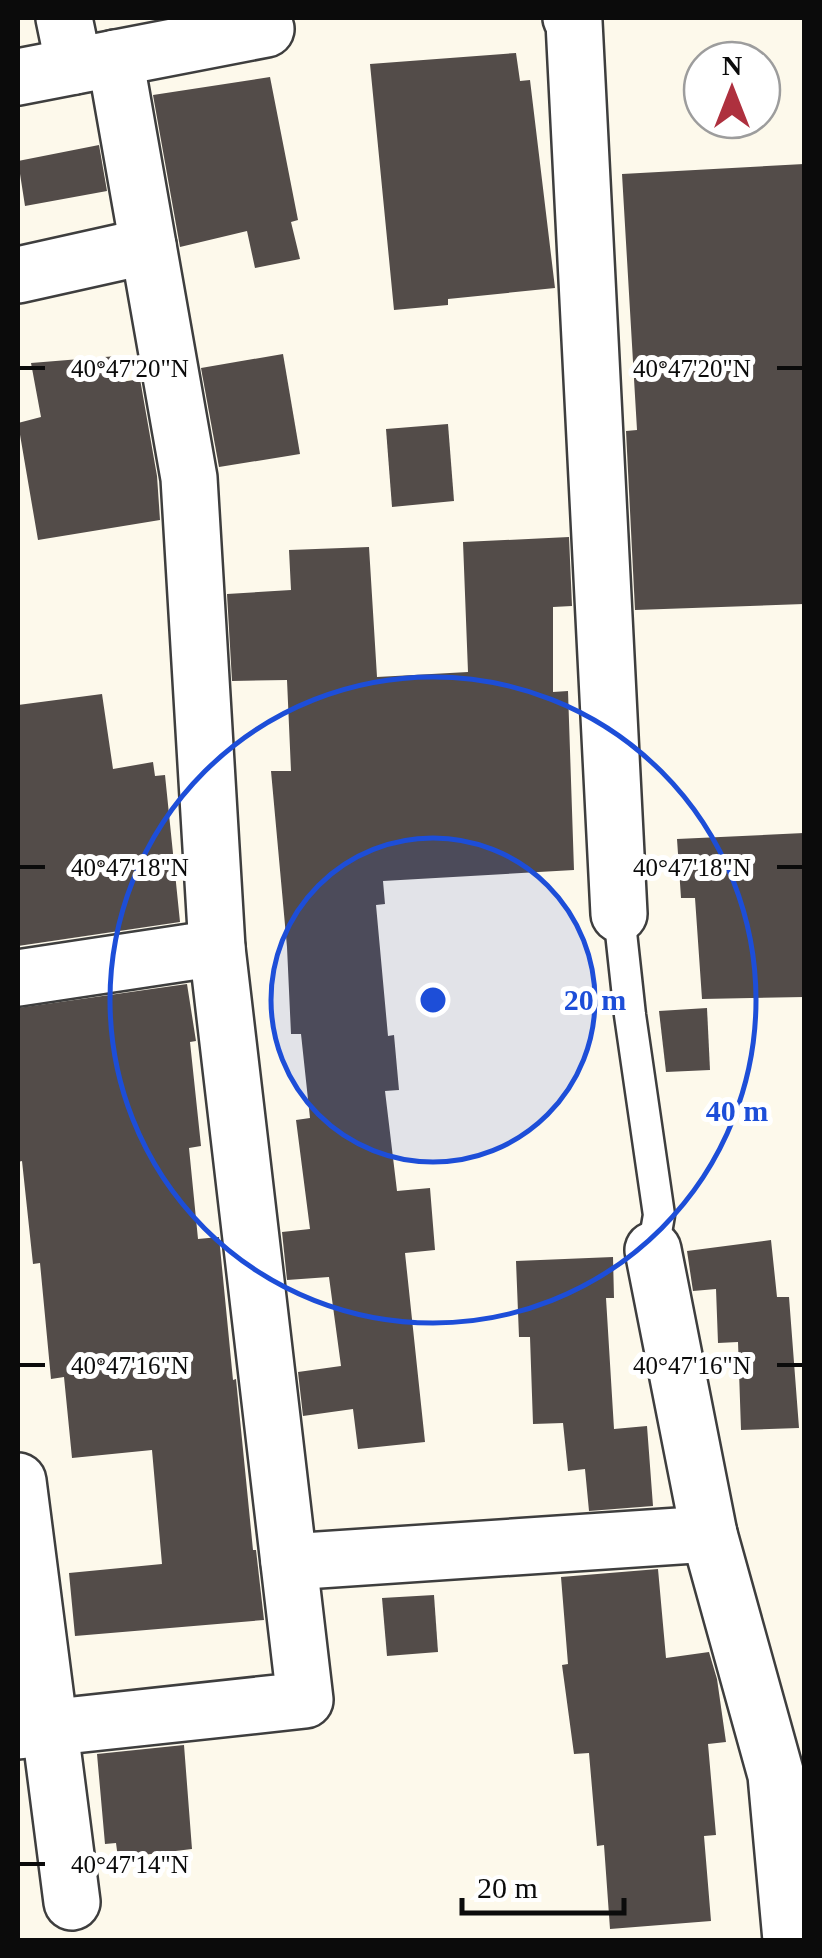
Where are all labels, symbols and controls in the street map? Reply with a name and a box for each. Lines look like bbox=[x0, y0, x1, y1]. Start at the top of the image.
north arrow bbox=[682, 40, 782, 140]
text: N bbox=[722, 50, 742, 81]
text: 40°47'20"N bbox=[71, 355, 189, 382]
text: 40°47'20"N bbox=[633, 355, 751, 382]
text: 40°47'18"N bbox=[71, 854, 189, 881]
text: 40°47'18"N bbox=[633, 854, 751, 881]
centre of rings bbox=[415, 982, 451, 1018]
text: 20 m bbox=[564, 983, 626, 1016]
text: 40 m bbox=[706, 1094, 768, 1127]
text: 40°47'16"N bbox=[71, 1352, 189, 1379]
text: 40°47'16"N bbox=[633, 1352, 751, 1379]
text: 40°47'14"N bbox=[71, 1851, 189, 1878]
scale bar bbox=[462, 1853, 624, 1915]
text: 20 m bbox=[477, 1871, 538, 1904]

